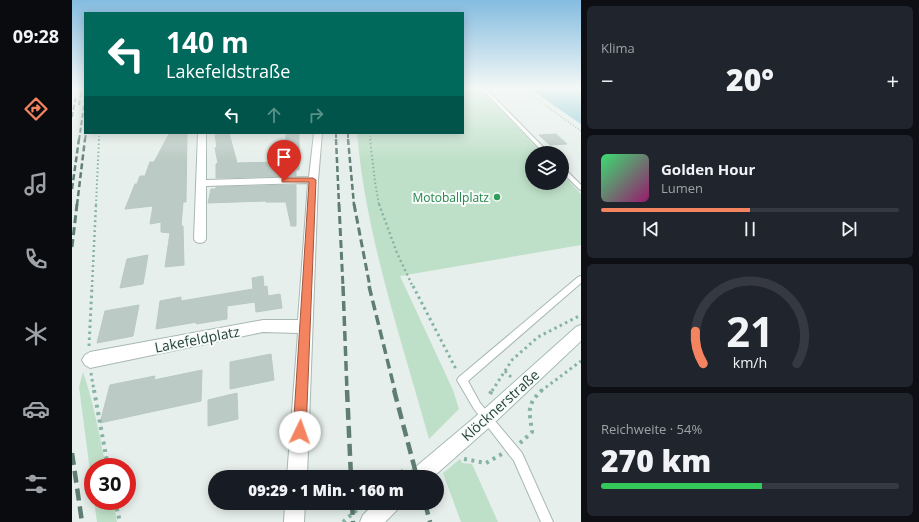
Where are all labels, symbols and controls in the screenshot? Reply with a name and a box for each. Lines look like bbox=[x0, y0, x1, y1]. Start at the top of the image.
text: 140 m bbox=[166, 23, 249, 61]
text: 09:28 bbox=[13, 24, 59, 48]
icon: left bbox=[100, 28, 152, 80]
text: Klima bbox=[601, 39, 635, 57]
text: Lakefeldstraße bbox=[166, 59, 290, 83]
text: 20° bbox=[726, 59, 774, 100]
text: − bbox=[601, 65, 614, 95]
text: + bbox=[886, 65, 899, 95]
icon: directions bbox=[22, 95, 50, 123]
icon: left bbox=[221, 104, 243, 126]
icon: ahead bbox=[263, 104, 285, 126]
icon: right bbox=[305, 104, 327, 126]
pin bbox=[267, 140, 301, 181]
icon: arrive bbox=[273, 146, 295, 168]
map controls bbox=[525, 146, 569, 190]
button: layers bbox=[525, 146, 569, 190]
text: Golden Hour bbox=[661, 159, 755, 179]
icon: music bbox=[22, 170, 50, 198]
text: Lumen bbox=[661, 179, 703, 197]
place label: Motoballplatz bbox=[412, 189, 489, 206]
marker: Motoballplatz bbox=[492, 192, 502, 202]
icon: previous bbox=[640, 218, 662, 240]
icon: pause bbox=[739, 218, 761, 240]
icon: next bbox=[838, 218, 860, 240]
icon: phone bbox=[22, 245, 50, 273]
text: 21 bbox=[726, 302, 774, 358]
icon: climate bbox=[22, 320, 50, 348]
street label: Lakefeldplatz bbox=[153, 321, 242, 357]
text: km/h bbox=[733, 352, 767, 371]
street label: Klöcknerstraße bbox=[457, 365, 543, 445]
icon: car bbox=[22, 395, 50, 423]
position arrow bbox=[279, 411, 321, 453]
text: Reichweite · 54% bbox=[601, 420, 702, 438]
text: 270 km bbox=[601, 440, 711, 481]
speed limit sign: 30 bbox=[84, 458, 136, 510]
icon: filters bbox=[22, 470, 50, 498]
text: 09:29 · 1 Min. · 160 m bbox=[248, 480, 404, 500]

